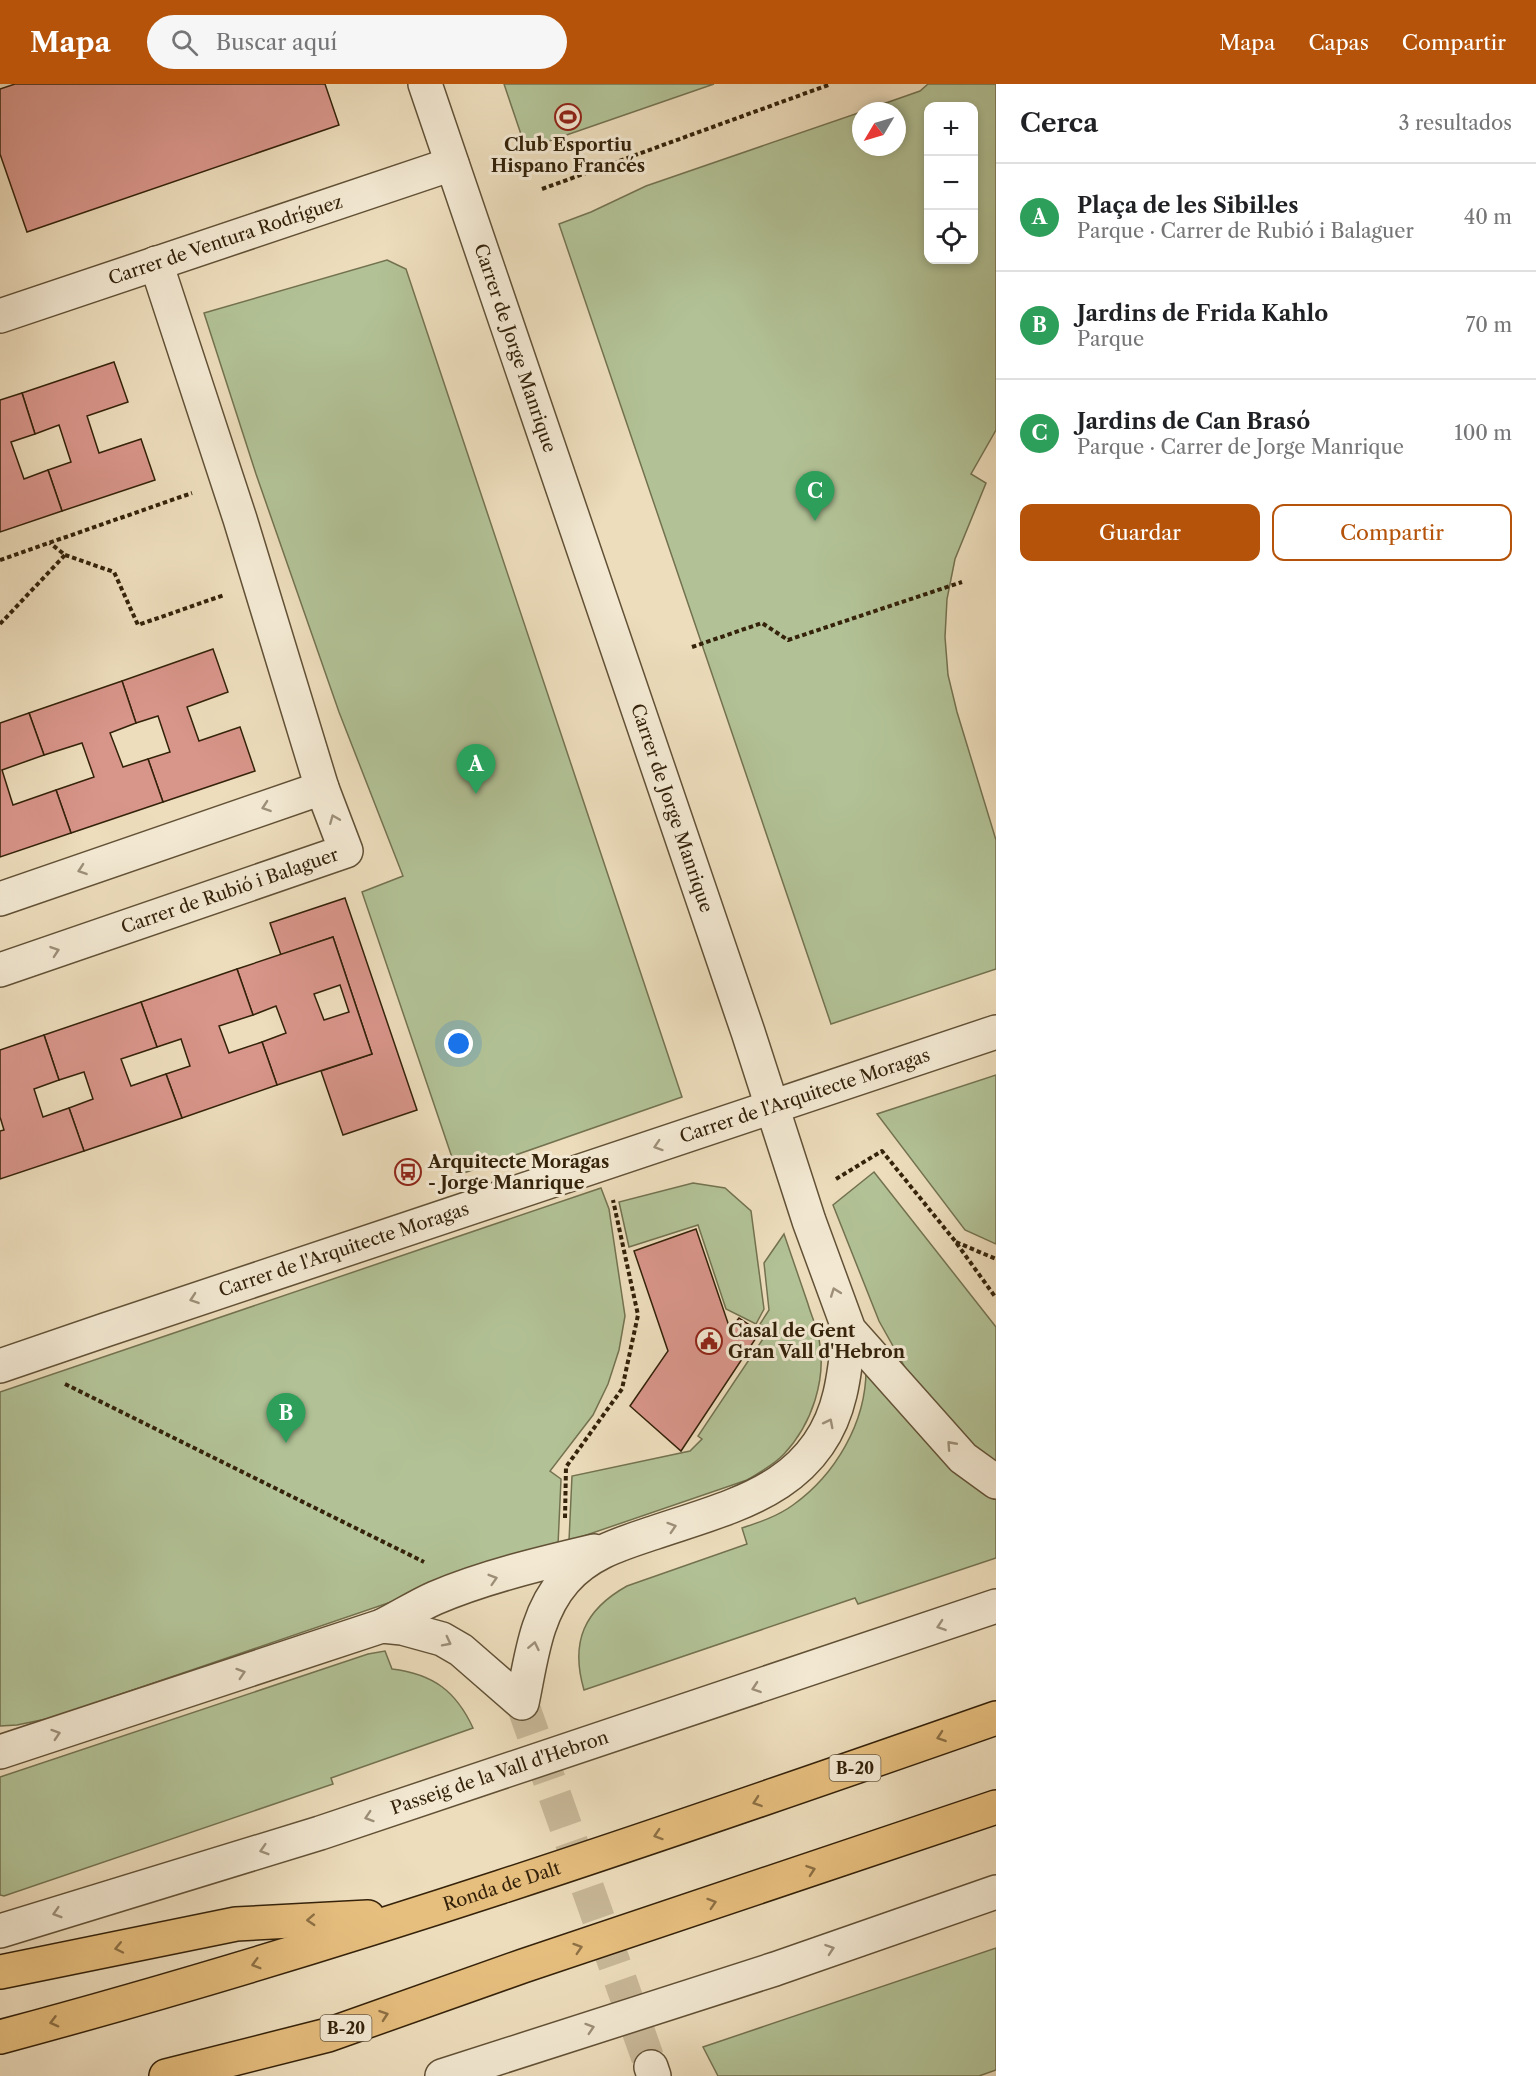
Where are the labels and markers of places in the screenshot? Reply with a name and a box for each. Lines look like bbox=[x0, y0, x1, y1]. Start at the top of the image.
sports icon: Club Esportiu Hispano Francés bbox=[553, 102, 583, 132]
place label: Club Esportiu Hispano Francés bbox=[491, 134, 645, 177]
pin: C bbox=[796, 472, 834, 521]
pin: A bbox=[456, 744, 496, 794]
place label: Arquitecte Moragas - Jorge Manrique bbox=[427, 1151, 609, 1194]
bus stop icon: Arquitecte Moragas - Jorge Manrique bbox=[393, 1157, 423, 1187]
place label: Casal de Gent Gran Vall d'Hebron bbox=[728, 1320, 906, 1363]
public building icon: Casal de Gent Gran Vall d'Hebron bbox=[694, 1326, 724, 1356]
pin: B bbox=[266, 1394, 306, 1443]

